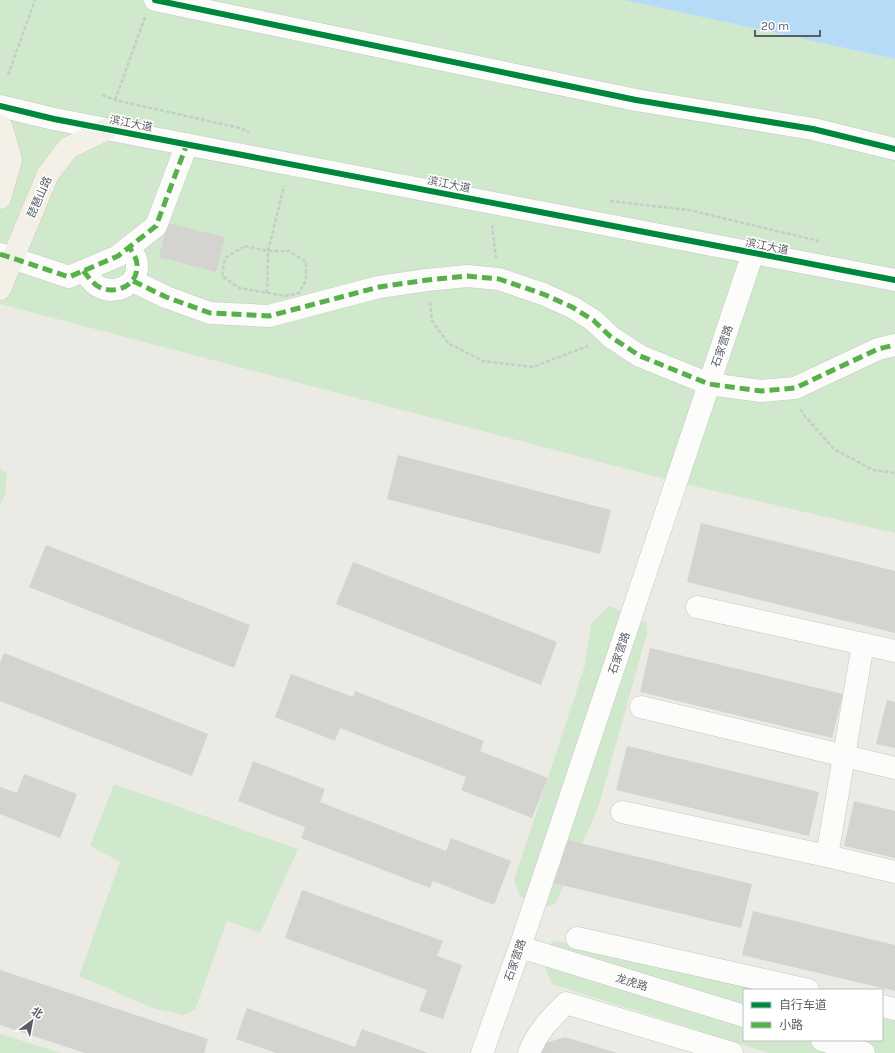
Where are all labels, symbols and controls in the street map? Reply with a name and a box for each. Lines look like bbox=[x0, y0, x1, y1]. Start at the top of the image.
scale bar bbox=[755, 12, 820, 38]
text: 20 m bbox=[761, 19, 789, 33]
street label: 滨江大道 bbox=[108, 113, 154, 134]
street label: 琵琶山路 bbox=[25, 174, 54, 220]
street label: 滨江大道 bbox=[426, 174, 472, 195]
street label: 滨江大道 bbox=[744, 236, 790, 257]
street label: 石家营路 bbox=[709, 323, 736, 369]
street label: 石家营路 bbox=[606, 630, 633, 676]
street label: 石家营路 bbox=[502, 937, 529, 983]
street label: 龙虎路 bbox=[614, 971, 650, 994]
legend bbox=[743, 989, 883, 1041]
text: 自行车道 bbox=[779, 998, 827, 1012]
north arrow bbox=[12, 1001, 52, 1041]
text: 北 bbox=[29, 1005, 45, 1021]
text: 小路 bbox=[779, 1018, 803, 1032]

